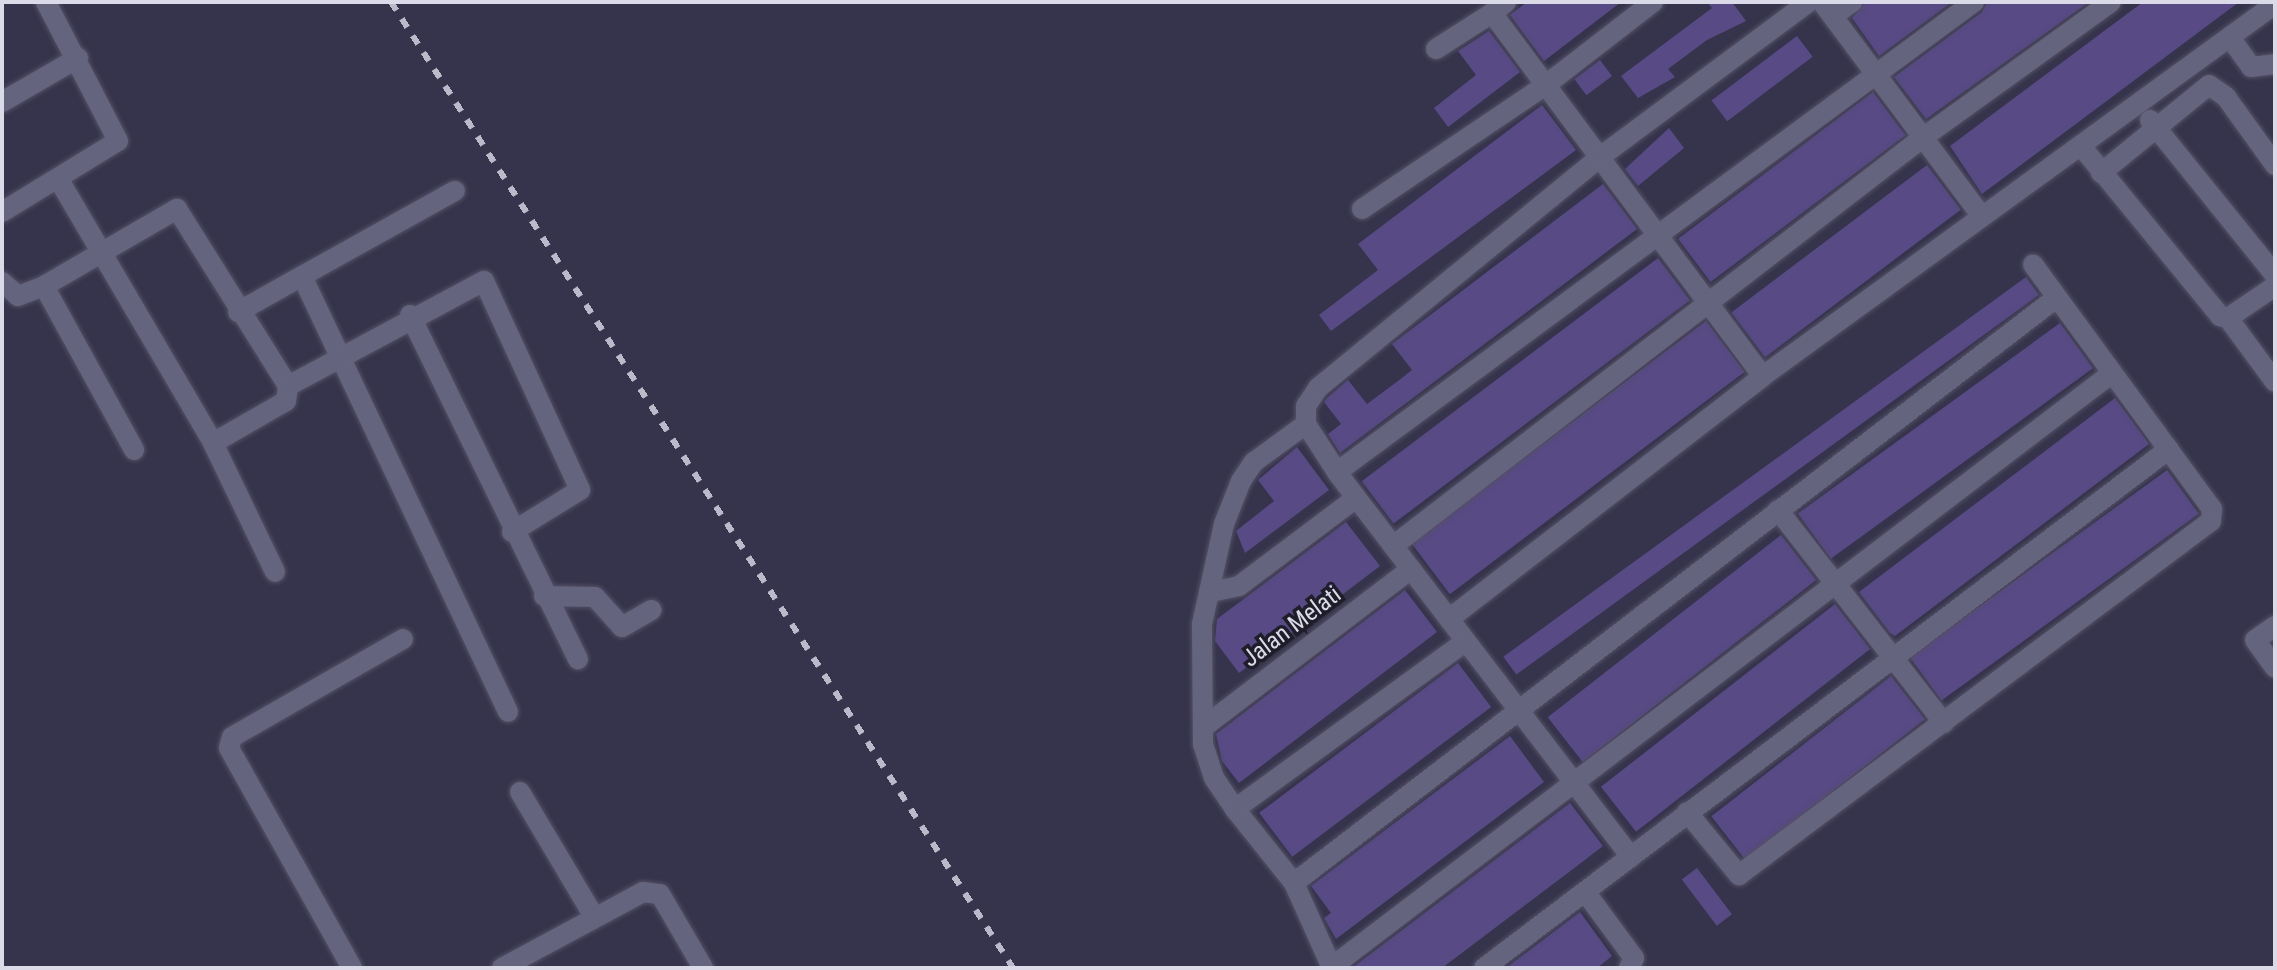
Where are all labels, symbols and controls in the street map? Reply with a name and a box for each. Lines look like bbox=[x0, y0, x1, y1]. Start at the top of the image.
street label: Jalan Melati bbox=[1237, 581, 1347, 673]

